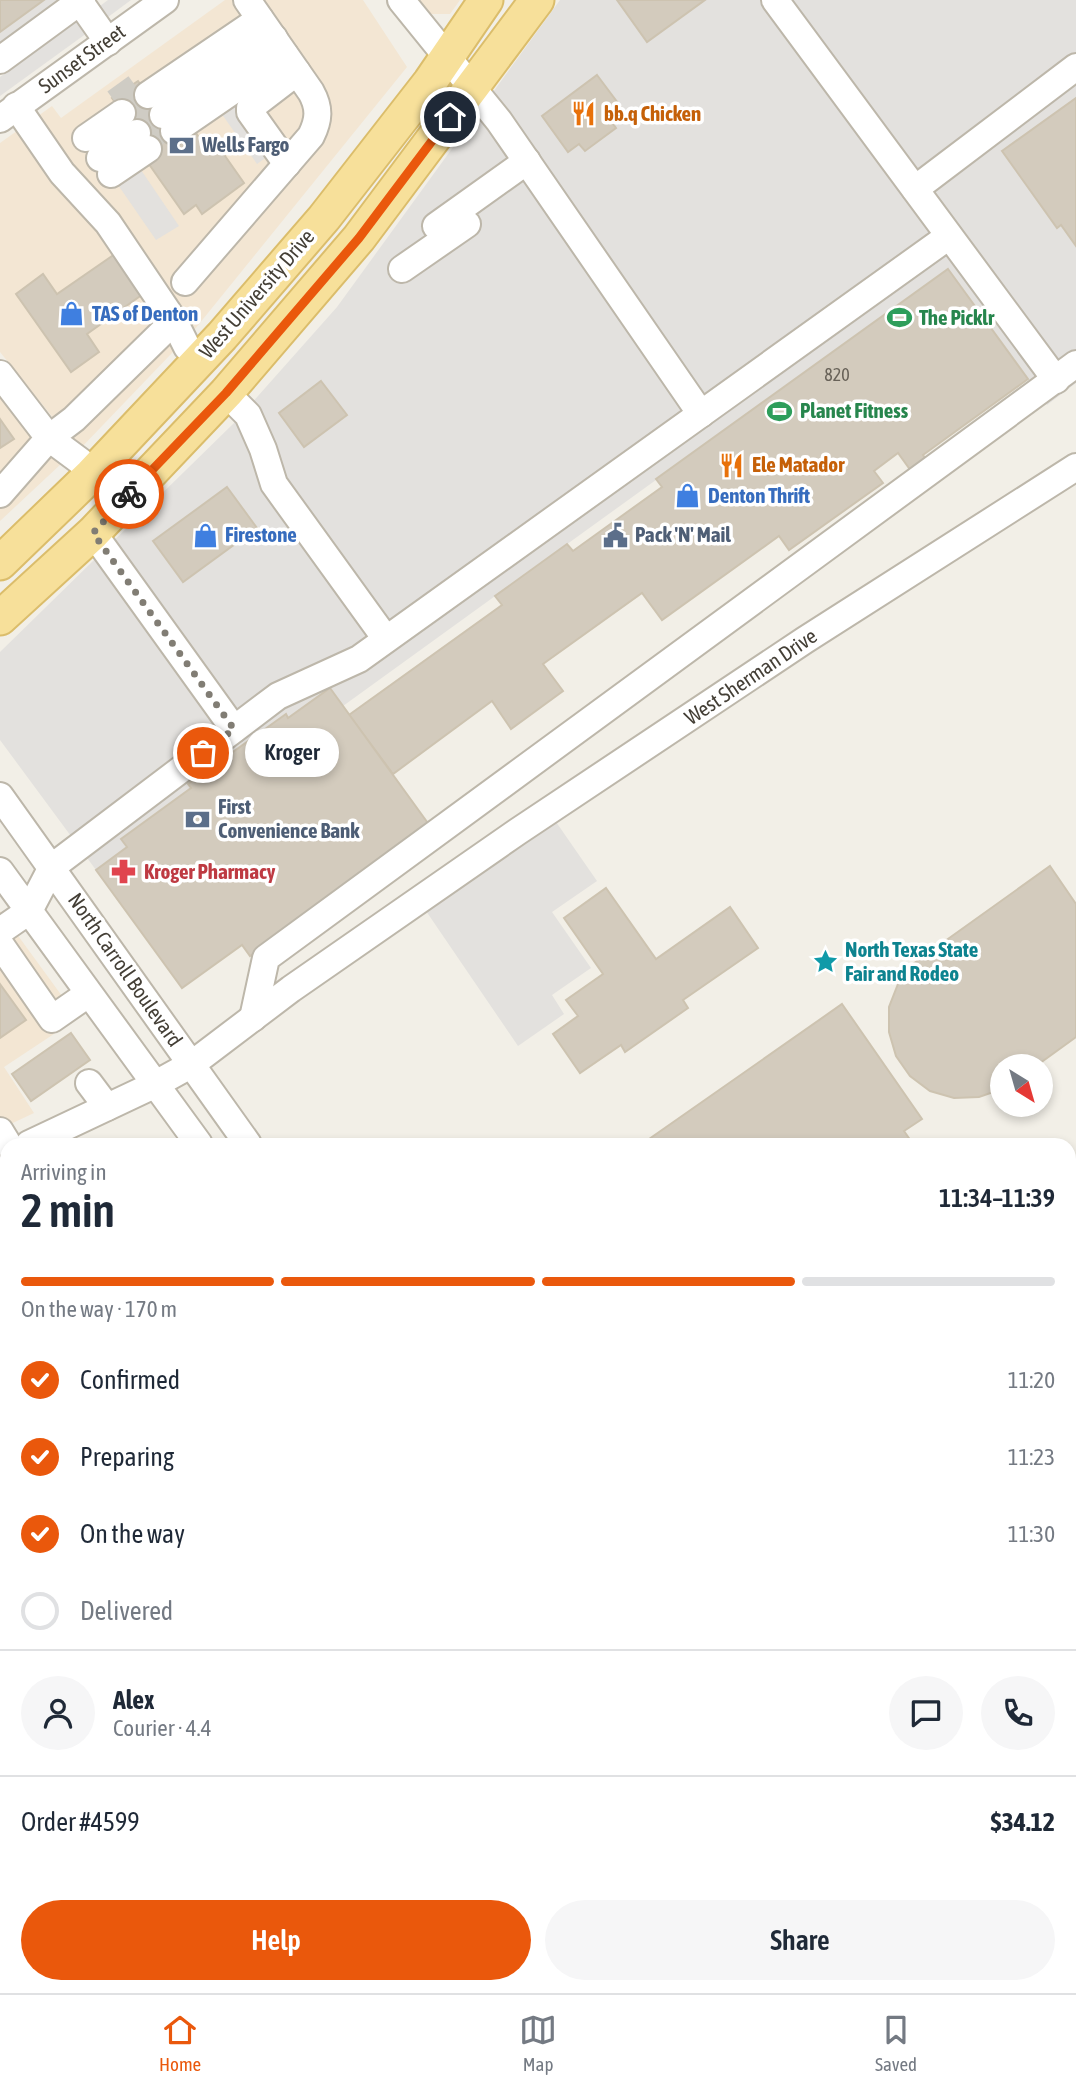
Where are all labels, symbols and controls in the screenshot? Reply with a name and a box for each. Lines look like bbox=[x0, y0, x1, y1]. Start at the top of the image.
street label: Sunset Street bbox=[33, 19, 129, 98]
pin bbox=[420, 87, 480, 147]
icon: home bbox=[431, 98, 469, 136]
restaurant icon: bb.q Chicken bbox=[570, 100, 598, 128]
place label: bb.q Chicken bbox=[604, 101, 701, 125]
bank icon: Wells Fargo bbox=[168, 131, 196, 159]
place label: Wells Fargo bbox=[201, 132, 290, 156]
street label: West University Drive bbox=[194, 224, 319, 363]
shop icon: TAS of Denton bbox=[58, 300, 86, 328]
place label: TAS of Denton bbox=[92, 301, 198, 325]
sports icon: The Picklr bbox=[885, 304, 913, 332]
place label: The Picklr bbox=[919, 305, 995, 329]
house number: 820 bbox=[824, 364, 850, 385]
sports icon: Planet Fitness bbox=[766, 397, 794, 425]
place label: Planet Fitness bbox=[800, 398, 909, 422]
restaurant icon: Ele Matador bbox=[718, 451, 746, 479]
place label: Ele Matador bbox=[752, 452, 845, 476]
courier bbox=[94, 459, 164, 529]
icon: bike bbox=[110, 475, 148, 513]
shop icon: Denton Thrift bbox=[674, 482, 702, 510]
place label: Denton Thrift bbox=[708, 483, 810, 507]
shop icon: Firestone bbox=[191, 521, 219, 549]
public building icon: Pack 'N' Mail bbox=[601, 521, 629, 549]
place label: Firestone bbox=[225, 522, 297, 546]
place label: Pack 'N' Mail bbox=[635, 522, 731, 546]
street label: West Sherman Drive bbox=[680, 623, 821, 729]
pin bbox=[173, 723, 233, 783]
callout: Kroger bbox=[245, 728, 340, 778]
icon: bag bbox=[184, 734, 222, 772]
text: Kroger bbox=[264, 739, 320, 765]
place label: First Convenience Bank bbox=[218, 794, 360, 842]
bank icon: First Convenience Bank bbox=[184, 805, 212, 833]
pharmacy icon: Kroger Pharmacy bbox=[110, 858, 138, 886]
place label: Kroger Pharmacy bbox=[144, 859, 276, 883]
street label: North Carroll Boulevard bbox=[64, 888, 188, 1051]
place label: North Texas State Fair and Rodeo bbox=[845, 937, 978, 985]
place icon: North Texas State Fair and Rodeo bbox=[811, 948, 839, 976]
north arrow bbox=[990, 1054, 1054, 1116]
map controls bbox=[990, 1054, 1053, 1117]
text: Arriving in bbox=[21, 1159, 107, 1185]
text: 11:34–11:39 bbox=[939, 1183, 1055, 1213]
text: 2 min bbox=[21, 1184, 115, 1237]
text: On the way · 170 m bbox=[21, 1296, 177, 1322]
icon: check bbox=[21, 1361, 59, 1399]
text: Confirmed bbox=[80, 1365, 180, 1395]
text: 11:20 bbox=[1008, 1367, 1055, 1393]
icon: check bbox=[21, 1438, 59, 1476]
text: Preparing bbox=[80, 1442, 174, 1472]
text: 11:23 bbox=[1008, 1444, 1055, 1470]
icon: check bbox=[21, 1515, 59, 1553]
text: On the way bbox=[80, 1519, 185, 1549]
text: 11:30 bbox=[1008, 1521, 1055, 1547]
text: Delivered bbox=[80, 1596, 173, 1626]
button: person bbox=[21, 1676, 95, 1750]
button: chat bbox=[889, 1676, 963, 1750]
button: phone bbox=[981, 1676, 1055, 1750]
text: Alex bbox=[113, 1685, 154, 1715]
text: Courier · 4.4 bbox=[113, 1715, 212, 1741]
text: Order #4599 bbox=[21, 1807, 140, 1837]
text: $34.12 bbox=[991, 1807, 1055, 1837]
button: Help bbox=[21, 1900, 531, 1980]
button: Share bbox=[545, 1900, 1055, 1980]
tab: Home bbox=[159, 2011, 201, 2075]
tab: Map bbox=[519, 2011, 557, 2075]
tab: Saved bbox=[875, 2011, 917, 2075]

